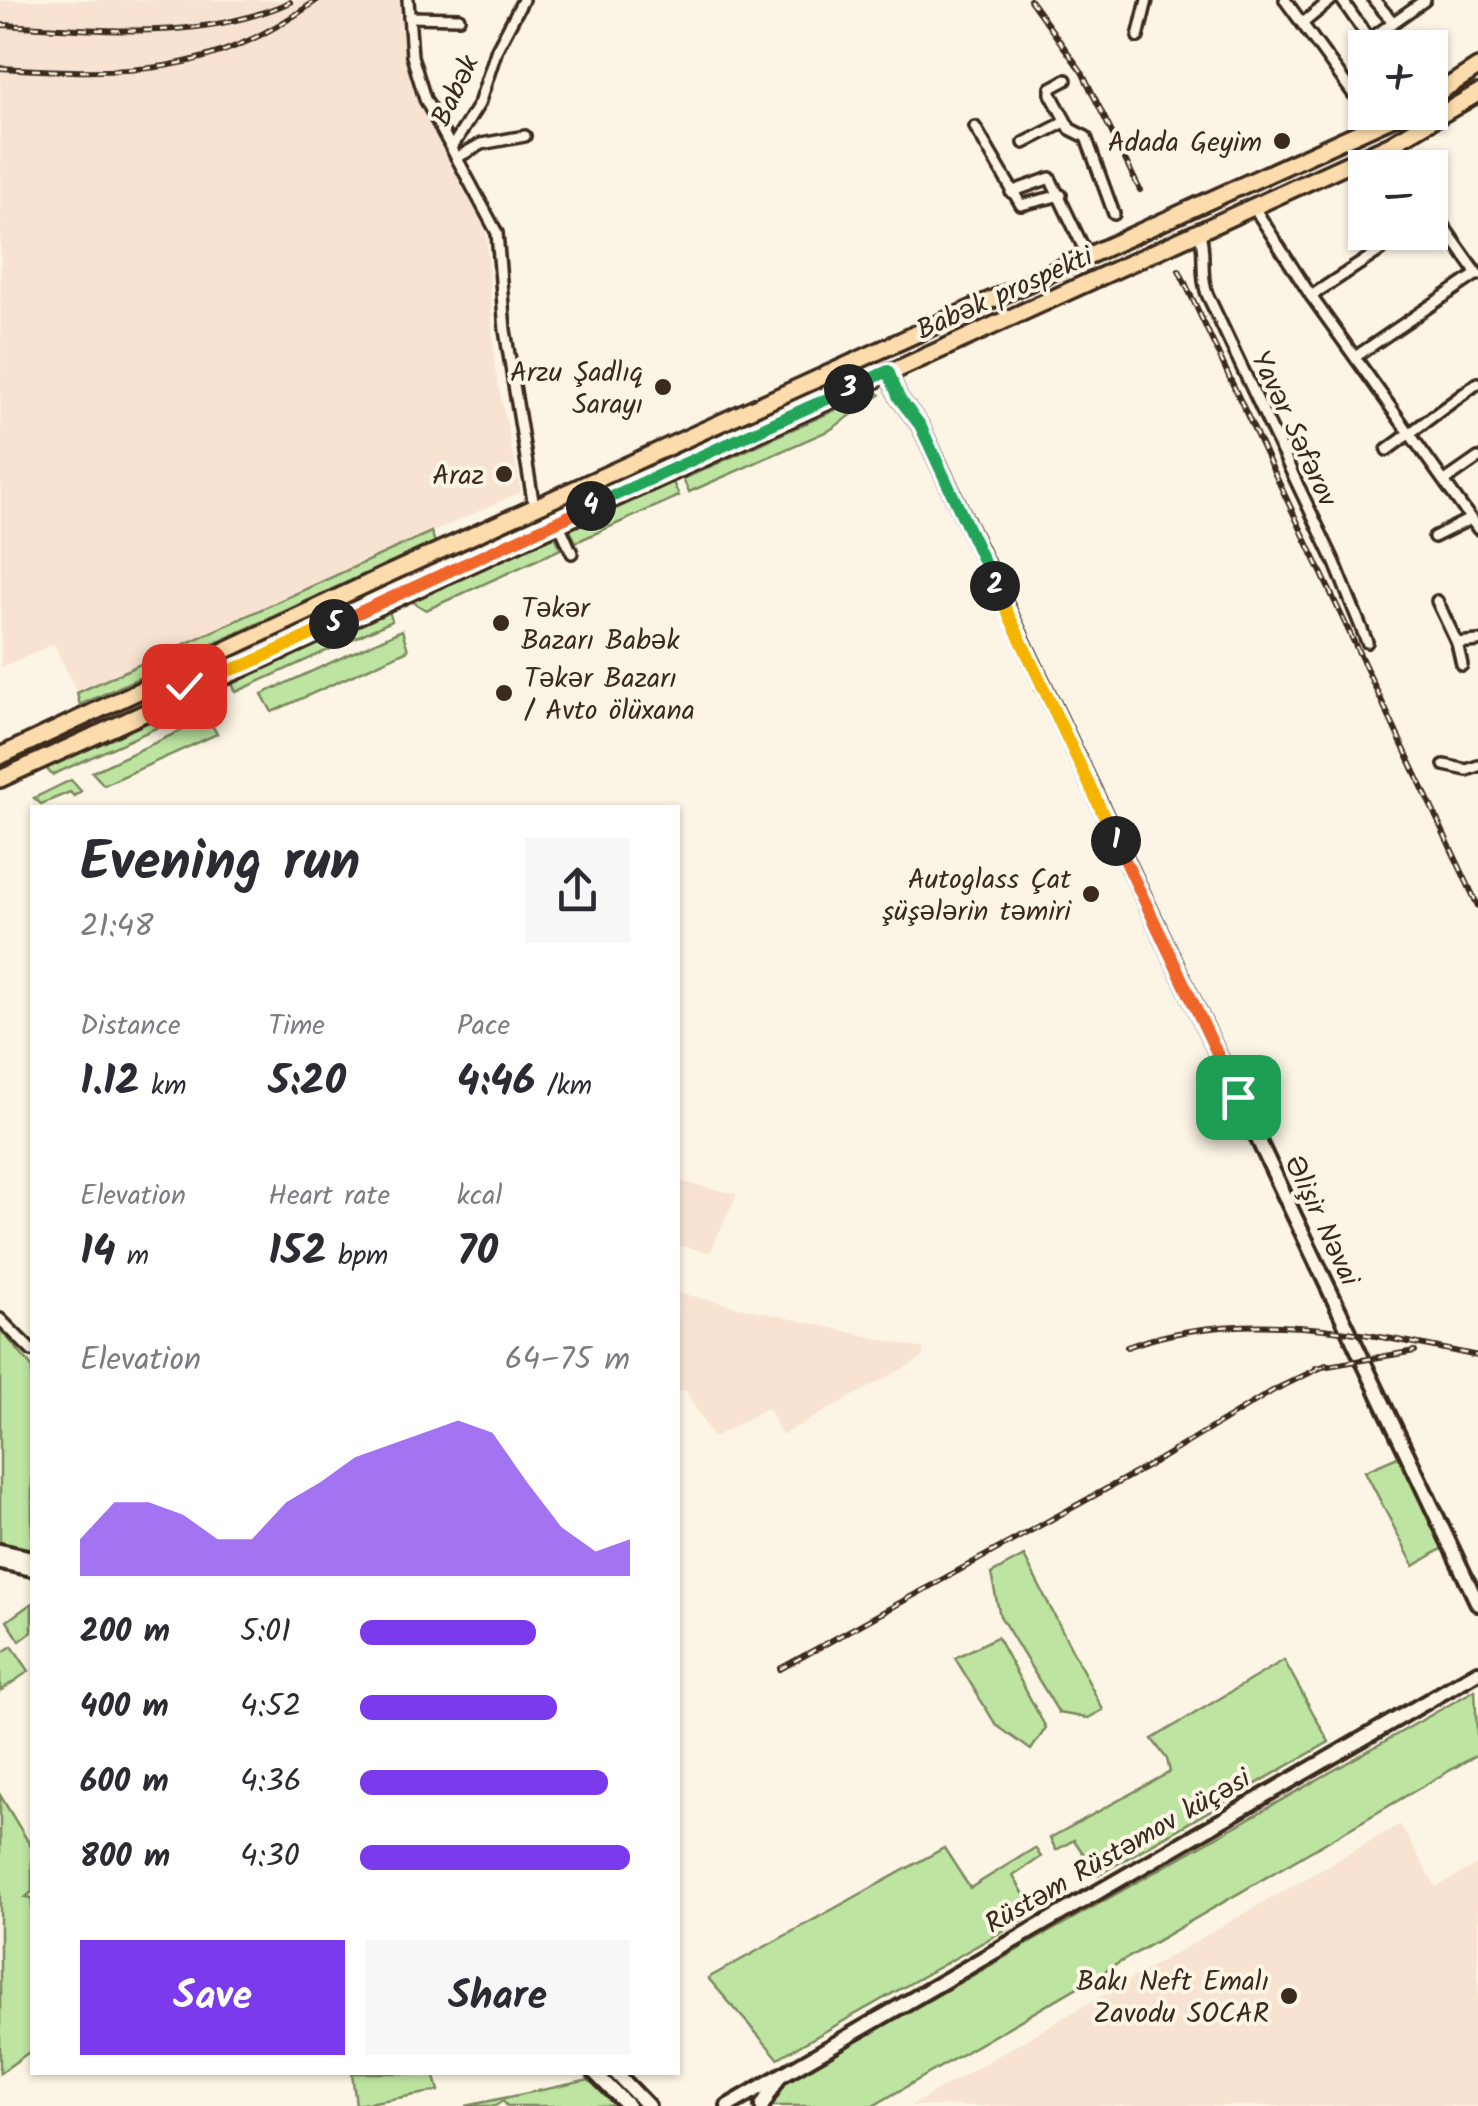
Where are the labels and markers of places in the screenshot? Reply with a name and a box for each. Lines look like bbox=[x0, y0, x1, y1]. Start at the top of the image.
place label: Adada Geyim bbox=[1108, 121, 1262, 166]
marker: Adada Geyim bbox=[1271, 130, 1293, 152]
place label: Arzu Şadlıq Sarayı bbox=[510, 351, 643, 428]
pin: 3 bbox=[824, 364, 874, 414]
marker: Arzu Şadlıq Sarayı bbox=[652, 376, 674, 398]
place label: Araz bbox=[432, 454, 484, 499]
marker: Araz bbox=[493, 463, 515, 485]
pin: 4 bbox=[566, 481, 616, 531]
pin: 2 bbox=[970, 561, 1020, 611]
place label: Təkər Bazarı Babək bbox=[521, 587, 680, 664]
pin: 5 bbox=[309, 599, 359, 649]
marker: Təkər Bazarı Babək bbox=[490, 612, 512, 634]
pin bbox=[142, 644, 227, 729]
place label: Təkər Bazarı / Avto ölüxana bbox=[524, 657, 695, 734]
marker: Təkər Bazarı / Avto ölüxana bbox=[493, 682, 515, 704]
pin: 1 bbox=[1091, 816, 1141, 866]
place label: Autoglass Çat şüşələrin təmiri bbox=[882, 858, 1072, 935]
marker: Autoglass Çat şüşələrin təmiri bbox=[1080, 883, 1102, 905]
pin bbox=[1196, 1055, 1281, 1140]
place label: Bakı Neft Emalı Zavodu SOCAR bbox=[1076, 1960, 1269, 2037]
marker: Bakı Neft Emalı Zavodu SOCAR bbox=[1278, 1985, 1300, 2007]

